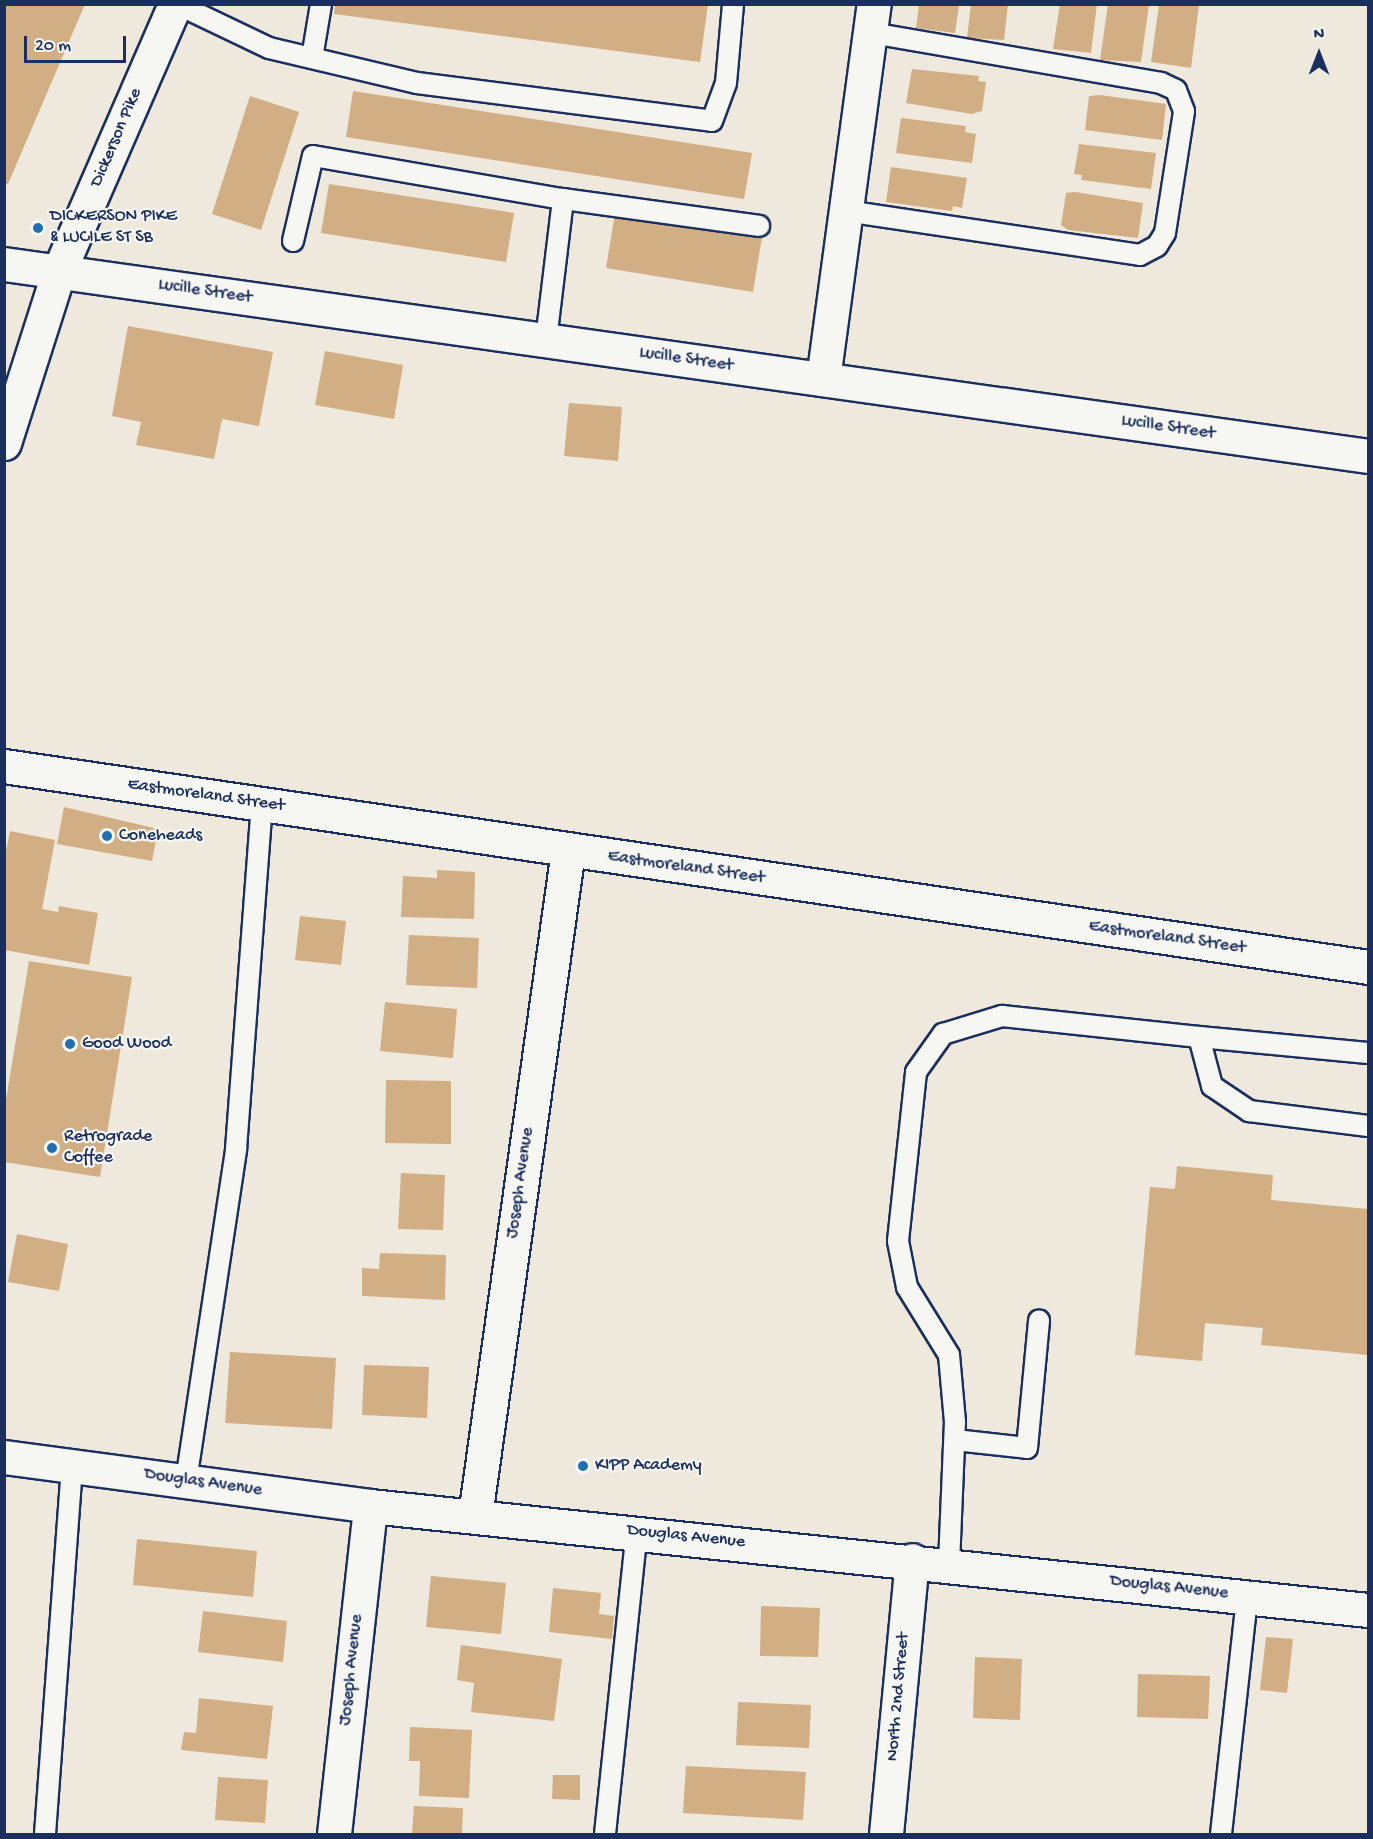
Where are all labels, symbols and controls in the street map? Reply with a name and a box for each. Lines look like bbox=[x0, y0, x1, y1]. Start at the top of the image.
scale bar bbox=[27, 24, 129, 62]
north arrow bbox=[1289, 24, 1349, 84]
text: N bbox=[1314, 26, 1324, 45]
text: 20 m bbox=[35, 36, 71, 57]
street label: Dickerson Pike bbox=[86, 85, 148, 191]
place label: DICKERSON PIKE & LUCILE ST SB bbox=[50, 207, 177, 250]
marker: DICKERSON PIKE & LUCILE ST SB bbox=[31, 221, 45, 235]
street label: Lucille Street bbox=[157, 275, 253, 309]
street label: Lucille Street bbox=[638, 343, 734, 377]
street label: Lucille Street bbox=[1120, 411, 1216, 445]
street label: Eastmoreland Street bbox=[126, 774, 286, 818]
place label: Coneheads bbox=[119, 825, 202, 847]
marker: Coneheads bbox=[100, 829, 114, 843]
street label: Eastmoreland Street bbox=[606, 846, 766, 890]
street label: Eastmoreland Street bbox=[1087, 916, 1247, 960]
place label: Good Wood bbox=[82, 1033, 171, 1055]
marker: Good Wood bbox=[63, 1037, 77, 1051]
street label: Joseph Avenue bbox=[503, 1126, 539, 1240]
place label: Retrograde Coffee bbox=[64, 1127, 152, 1170]
marker: Retrograde Coffee bbox=[45, 1141, 59, 1155]
place label: KIPP Academy bbox=[595, 1455, 702, 1477]
marker: KIPP Academy bbox=[576, 1459, 590, 1473]
street label: Douglas Avenue bbox=[143, 1464, 263, 1502]
street label: Douglas Avenue bbox=[626, 1520, 746, 1554]
street label: Douglas Avenue bbox=[1109, 1571, 1229, 1605]
street label: Joseph Avenue bbox=[335, 1613, 369, 1727]
street label: North 2nd Street bbox=[883, 1632, 915, 1762]

